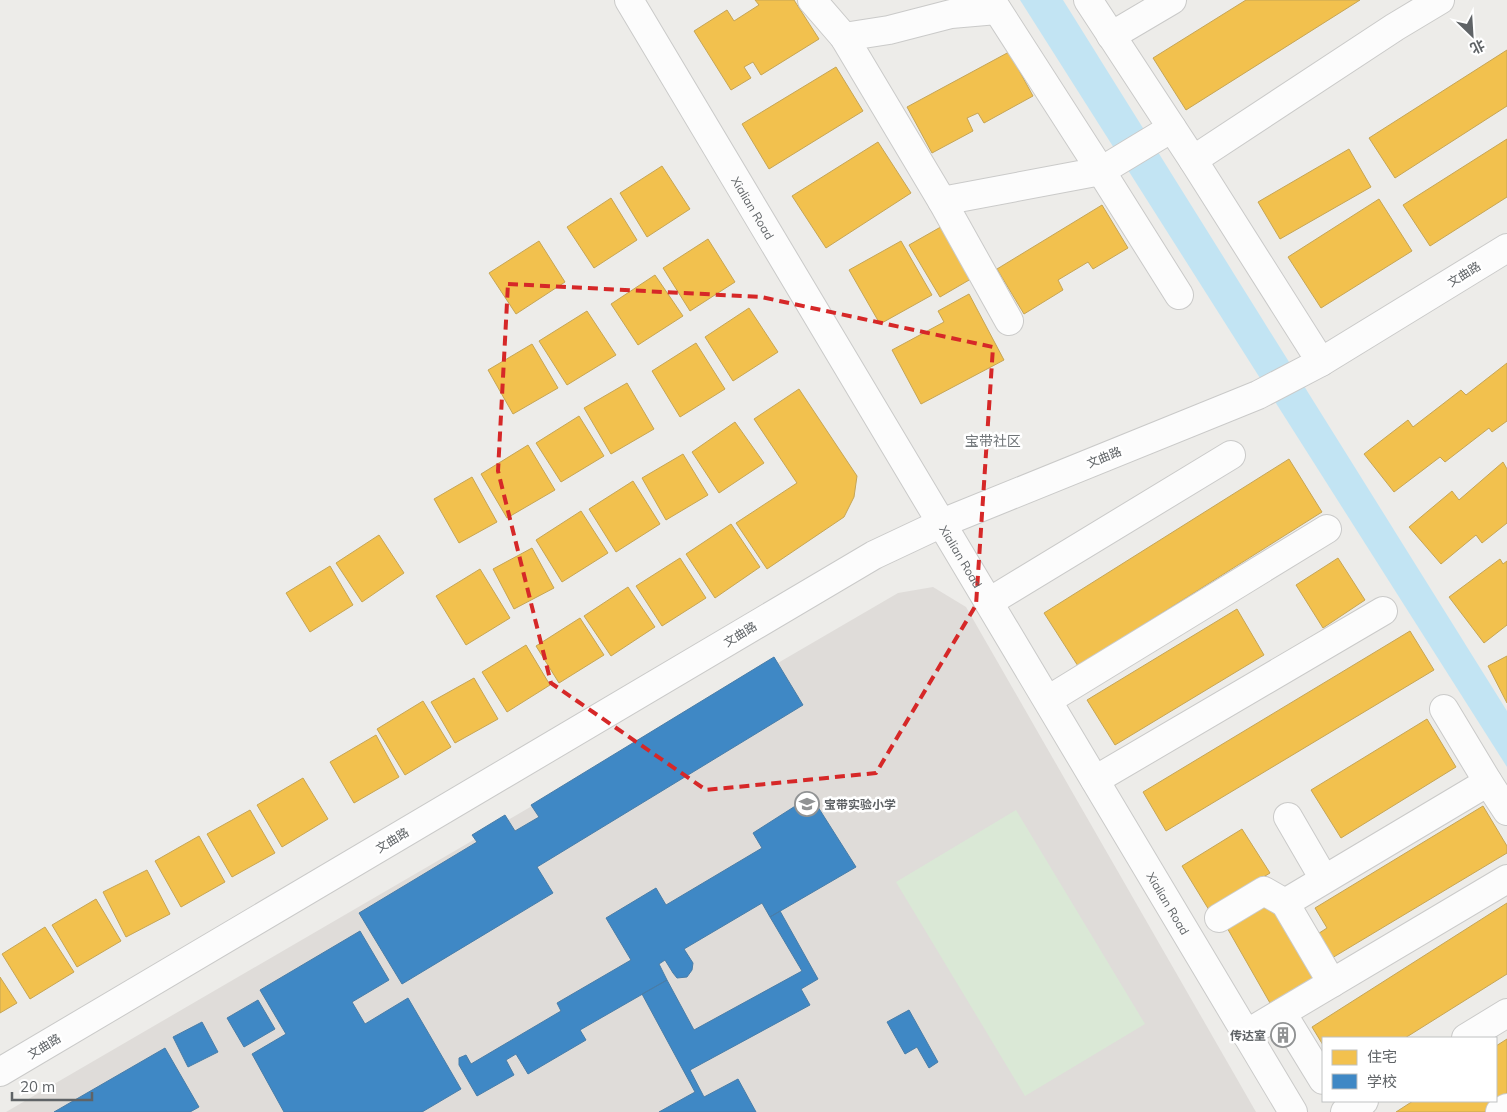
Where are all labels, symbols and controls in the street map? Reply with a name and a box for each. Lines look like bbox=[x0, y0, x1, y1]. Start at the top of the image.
north arrow bbox=[1447, 10, 1497, 60]
text: 北 bbox=[1467, 36, 1488, 58]
street label: Xialian Road bbox=[729, 174, 778, 242]
street label: 文曲路 bbox=[1445, 258, 1483, 290]
district label: 宝带社区 bbox=[965, 432, 1021, 450]
street label: 文曲路 bbox=[1084, 443, 1124, 471]
street label: Xialian Road bbox=[937, 522, 986, 590]
street label: 文曲路 bbox=[721, 618, 759, 650]
school or university icon: 宝带实验小学 bbox=[794, 791, 820, 817]
place label: 宝带实验小学 bbox=[824, 797, 896, 812]
street label: 文曲路 bbox=[373, 824, 411, 856]
street label: Xialian Road bbox=[1144, 869, 1193, 937]
building icon: 传达室 bbox=[1270, 1022, 1296, 1048]
place label: 传达室 bbox=[1230, 1028, 1266, 1043]
street label: 文曲路 bbox=[25, 1030, 63, 1062]
legend bbox=[1322, 1037, 1497, 1102]
text: 住宅 bbox=[1367, 1047, 1397, 1066]
scale bar bbox=[12, 1070, 92, 1102]
text: 学校 bbox=[1367, 1072, 1397, 1091]
text: 20 m bbox=[20, 1077, 55, 1096]

